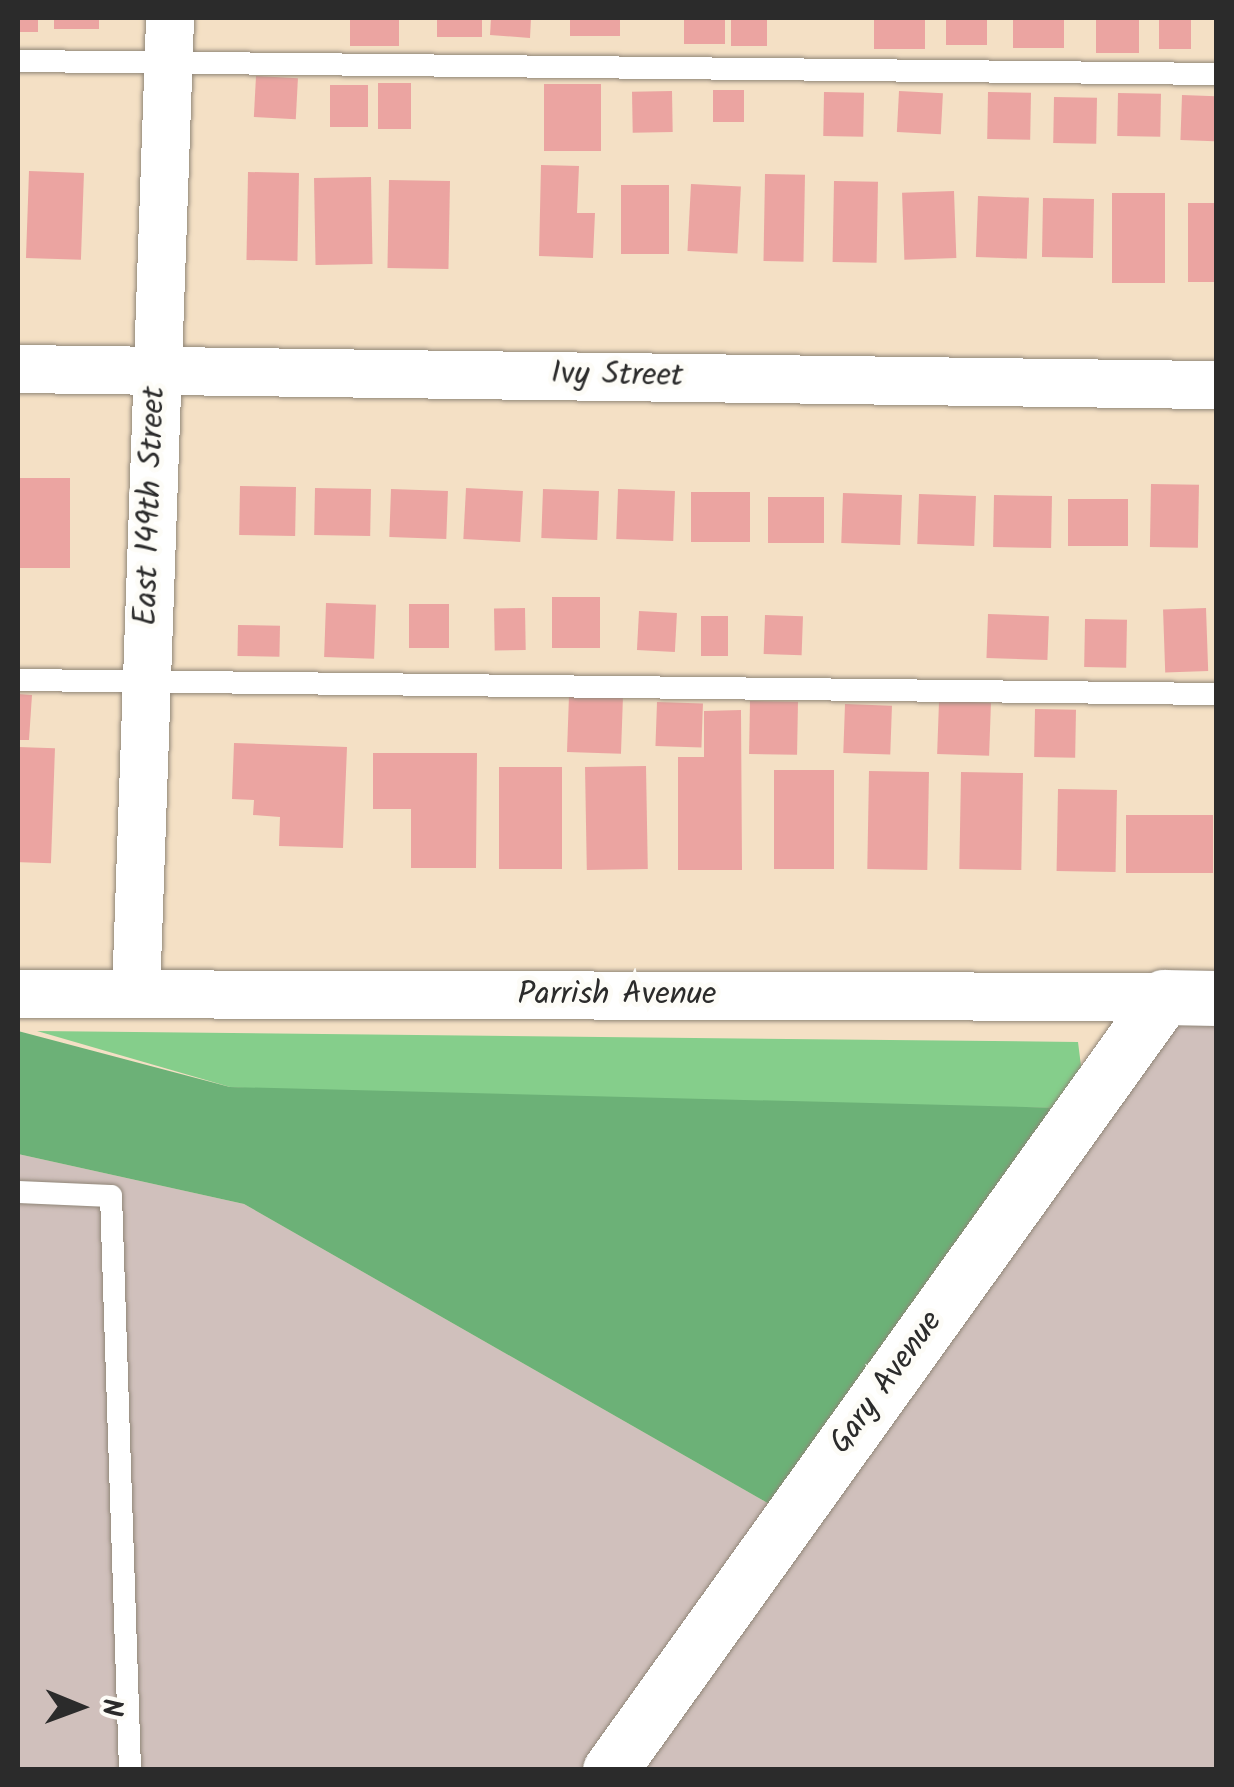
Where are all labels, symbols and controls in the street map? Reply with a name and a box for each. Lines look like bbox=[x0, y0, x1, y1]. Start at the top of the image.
street label: Ivy Street bbox=[550, 356, 684, 396]
street label: East 149th Street bbox=[128, 386, 174, 626]
street label: Parrish Avenue bbox=[517, 976, 717, 1014]
street label: Gary Avenue bbox=[822, 1304, 952, 1462]
north arrow bbox=[30, 1657, 130, 1757]
text: N bbox=[88, 1698, 133, 1717]

